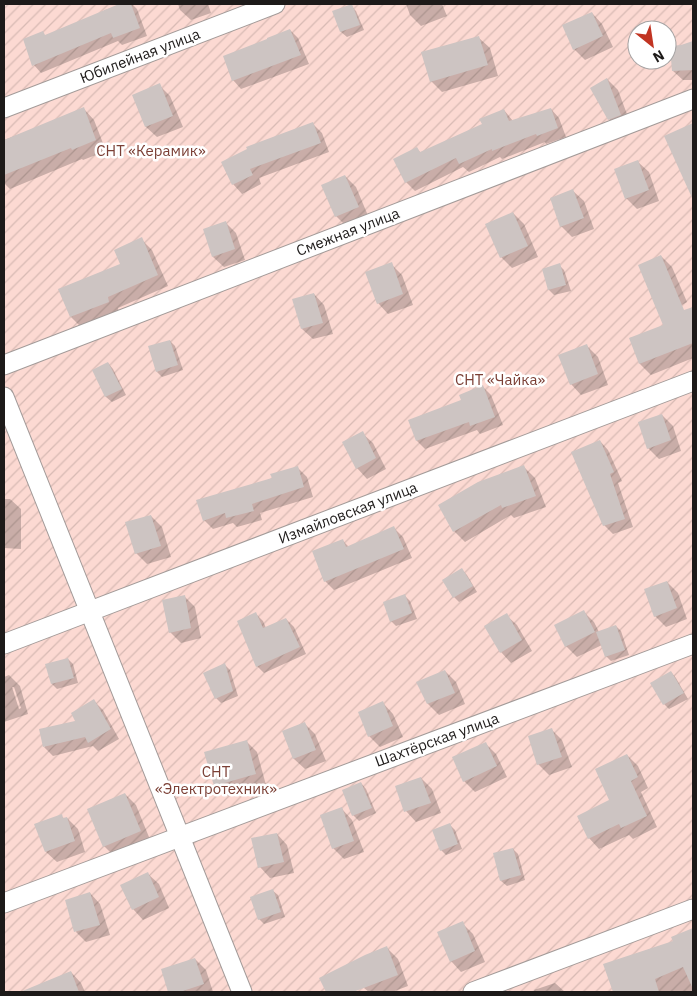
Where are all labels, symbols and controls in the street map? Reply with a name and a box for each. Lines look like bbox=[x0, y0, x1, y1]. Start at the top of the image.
north arrow bbox=[627, 20, 677, 70]
street label: Юбилейная улица bbox=[77, 24, 203, 87]
text: N bbox=[650, 46, 667, 67]
park label: СНТ «Керамик» bbox=[96, 141, 206, 160]
street label: Смежная улица bbox=[293, 203, 402, 260]
park label: СНТ «Чайка» bbox=[455, 370, 545, 389]
street label: Измайловская улица bbox=[276, 477, 420, 548]
street label: Шахтёрская улица bbox=[372, 708, 501, 771]
park label: СНТ «Электротехник» bbox=[155, 762, 277, 798]

